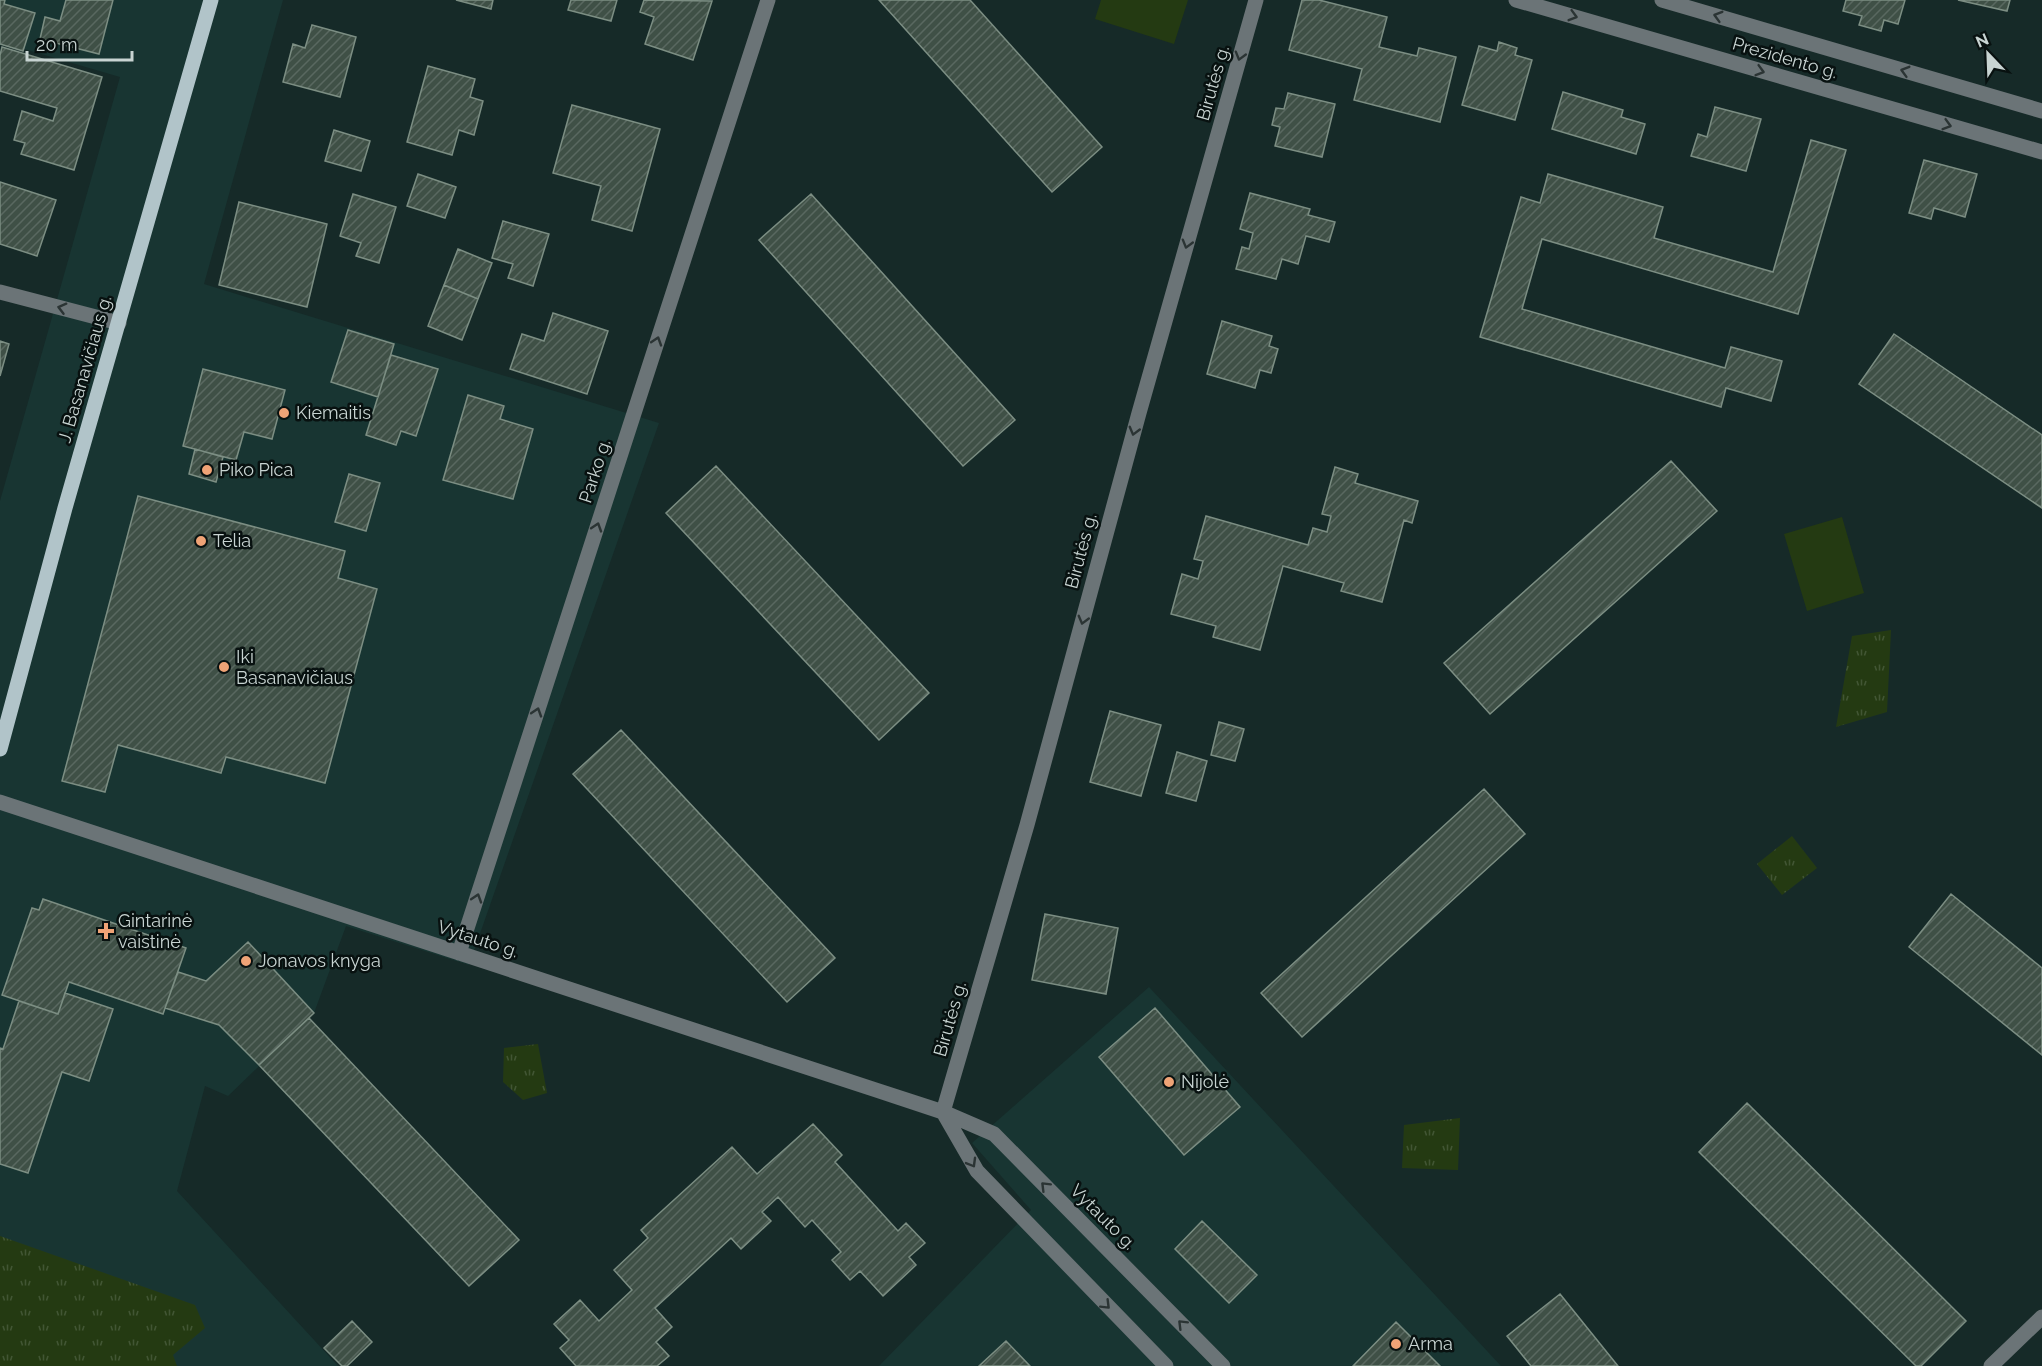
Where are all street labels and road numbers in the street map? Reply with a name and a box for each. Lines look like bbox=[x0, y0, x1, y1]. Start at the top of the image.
street label: Prezidento g. bbox=[1730, 32, 1840, 83]
street label: Birutės g. bbox=[1192, 43, 1233, 123]
street label: J. Basanavičiaus g. bbox=[53, 293, 116, 445]
street label: Parko g. bbox=[574, 436, 615, 506]
street label: Birutės g. bbox=[1060, 511, 1101, 591]
street label: Vytauto g. bbox=[435, 916, 521, 961]
street label: Birutės g. bbox=[929, 979, 970, 1059]
street label: Vytauto g. bbox=[1066, 1180, 1140, 1254]

